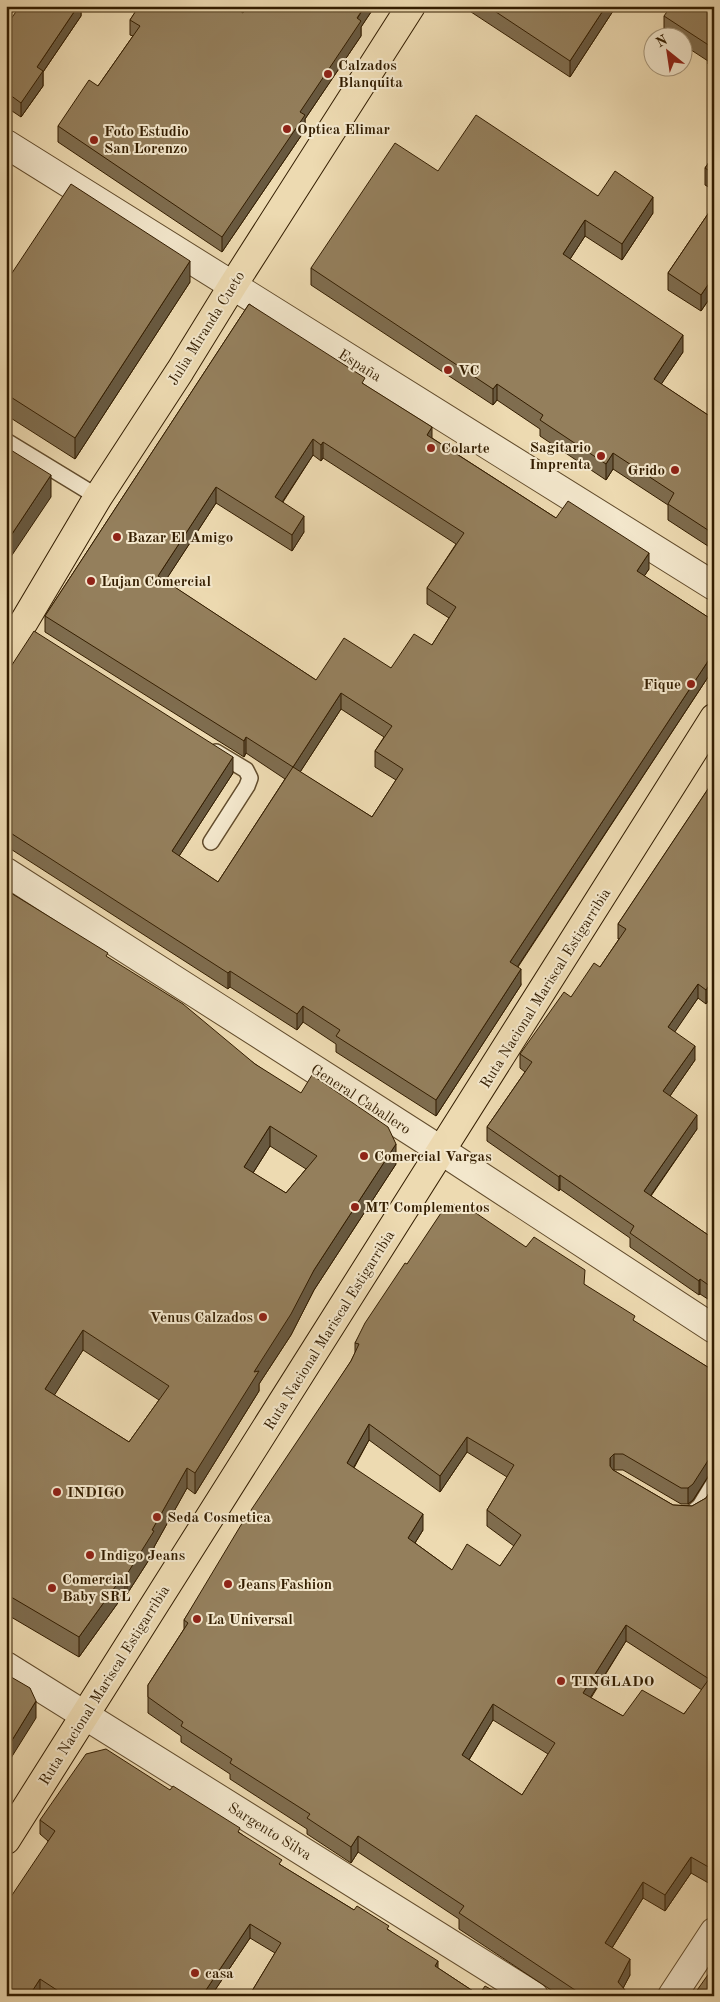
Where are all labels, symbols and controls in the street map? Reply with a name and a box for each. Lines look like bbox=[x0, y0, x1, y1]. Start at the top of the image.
north arrow bbox=[642, 28, 692, 78]
text: N bbox=[654, 33, 670, 50]
place label: Calzados Blanquita bbox=[338, 59, 403, 91]
marker: Calzados Blanquita bbox=[322, 68, 334, 80]
marker: Optica Elimar bbox=[281, 123, 293, 135]
place label: Optica Elimar bbox=[297, 123, 391, 138]
place label: Foto Estudio San Lorenzo bbox=[104, 125, 189, 157]
marker: Foto Estudio San Lorenzo bbox=[88, 134, 100, 146]
street label: Julia Miranda Cueto bbox=[166, 269, 248, 388]
street label: España bbox=[335, 347, 384, 386]
marker: VC bbox=[442, 364, 454, 376]
place label: VC bbox=[458, 364, 480, 379]
place label: Sagitario Imprenta bbox=[529, 441, 591, 473]
marker: Colarte bbox=[425, 442, 437, 454]
place label: Colarte bbox=[441, 442, 490, 457]
marker: Sagitario Imprenta bbox=[595, 450, 607, 462]
place label: Grido bbox=[628, 464, 665, 479]
marker: Grido bbox=[669, 464, 681, 476]
marker: Bazar El Amigo bbox=[111, 531, 123, 543]
place label: Bazar El Amigo bbox=[127, 531, 233, 546]
marker: Lujan Comercial bbox=[85, 575, 97, 587]
place label: Lujan Comercial bbox=[101, 575, 211, 590]
place label: Fique bbox=[643, 678, 681, 693]
marker: Fique bbox=[685, 678, 697, 690]
street label: Ruta Nacional Mariscal Estigarribia bbox=[478, 886, 615, 1091]
street label: General Caballero bbox=[308, 1062, 413, 1138]
marker: Comercial Vargas bbox=[358, 1150, 370, 1162]
place label: Comercial Vargas bbox=[374, 1150, 492, 1165]
marker: MT Complementos bbox=[349, 1201, 361, 1213]
place label: MT Complementos bbox=[365, 1201, 490, 1216]
street label: Ruta Nacional Mariscal Estigarribia bbox=[262, 1228, 399, 1433]
place label: Venus Calzados bbox=[150, 1311, 253, 1326]
marker: Venus Calzados bbox=[257, 1311, 269, 1323]
marker: INDIGO bbox=[51, 1486, 63, 1498]
place label: INDIGO bbox=[67, 1486, 124, 1501]
marker: Seda Cosmetica bbox=[151, 1511, 163, 1523]
place label: Seda Cosmetica bbox=[167, 1511, 271, 1526]
marker: Indigo Jeans bbox=[84, 1549, 96, 1561]
place label: Indigo Jeans bbox=[100, 1549, 185, 1564]
place label: Comercial Baby SRL bbox=[62, 1573, 131, 1605]
marker: Jeans Fashion bbox=[222, 1578, 234, 1590]
place label: Jeans Fashion bbox=[238, 1578, 332, 1593]
marker: Comercial Baby SRL bbox=[46, 1582, 58, 1594]
street label: Ruta Nacional Mariscal Estigarribia bbox=[37, 1583, 174, 1788]
marker: La Universal bbox=[191, 1613, 203, 1625]
place label: La Universal bbox=[207, 1613, 293, 1628]
marker: TINGLADO bbox=[555, 1675, 567, 1687]
place label: TINGLADO bbox=[571, 1675, 654, 1690]
street label: Sargento Silva bbox=[225, 1801, 314, 1864]
marker: casa bbox=[189, 1967, 201, 1979]
place label: casa bbox=[205, 1967, 234, 1982]

